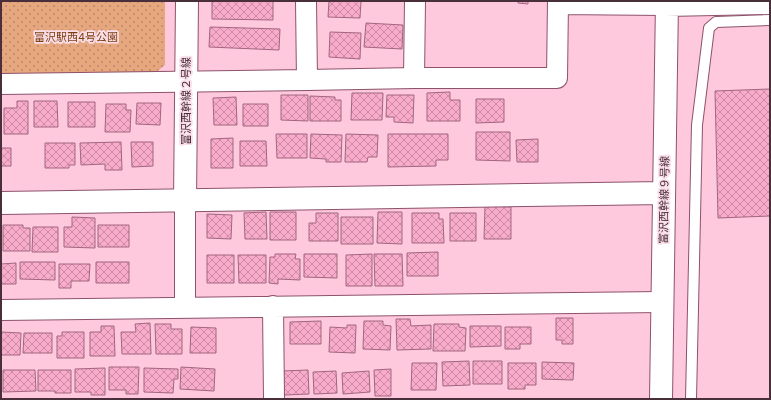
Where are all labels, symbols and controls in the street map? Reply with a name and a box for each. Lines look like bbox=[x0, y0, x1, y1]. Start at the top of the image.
park label: 富沢駅西4号公園 bbox=[34, 30, 118, 44]
street label: 富沢西幹線２号線 bbox=[179, 57, 193, 145]
street label: 富沢西幹線９号線 bbox=[656, 156, 672, 244]

